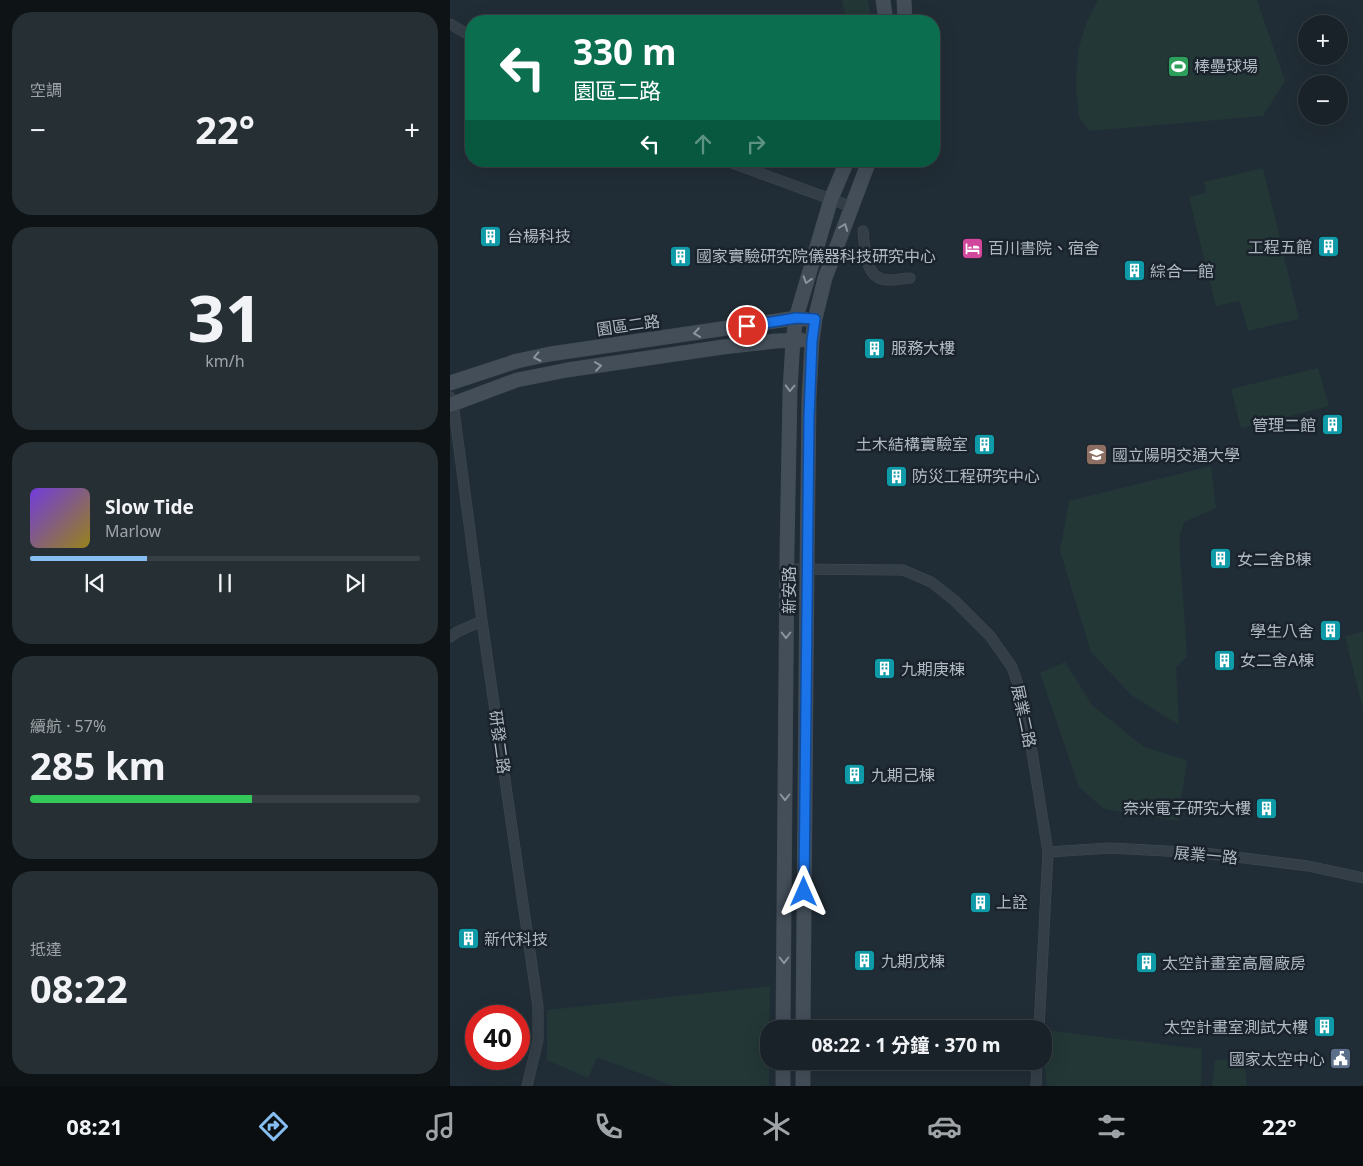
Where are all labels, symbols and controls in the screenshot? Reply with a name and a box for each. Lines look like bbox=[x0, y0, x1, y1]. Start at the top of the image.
map controls bbox=[1298, 15, 1348, 125]
button: + bbox=[1298, 15, 1348, 65]
text: 330 m bbox=[573, 28, 676, 75]
icon: left bbox=[490, 35, 555, 100]
sports icon: 棒壘球場 bbox=[1166, 54, 1190, 78]
place label: 棒壘球場 bbox=[1194, 55, 1258, 77]
text: 園區二路 bbox=[573, 75, 661, 105]
button: − bbox=[1298, 75, 1348, 125]
text: 空調 bbox=[30, 79, 62, 101]
text: 22° bbox=[195, 103, 255, 155]
text: − bbox=[30, 110, 46, 148]
text: + bbox=[404, 110, 420, 148]
icon: left bbox=[636, 130, 664, 158]
icon: ahead bbox=[689, 130, 717, 158]
icon: right bbox=[742, 130, 770, 158]
one-way arrow bbox=[838, 223, 848, 232]
building icon: 台楊科技 bbox=[479, 224, 503, 248]
place label: 台楊科技 bbox=[507, 225, 571, 247]
building icon: 工程五館 bbox=[1316, 235, 1340, 259]
hotel icon: 百川書院、宿舍 bbox=[960, 236, 984, 260]
place label: 工程五館 bbox=[1248, 236, 1312, 258]
place label: 百川書院、宿舍 bbox=[988, 237, 1100, 259]
building icon: 國家實驗研究院儀器科技研究中心 bbox=[668, 244, 692, 268]
place label: 國家實驗研究院儀器科技研究中心 bbox=[696, 245, 936, 267]
building icon: 綜合一館 bbox=[1122, 259, 1146, 283]
place label: 綜合一館 bbox=[1150, 260, 1214, 282]
text: 31 bbox=[188, 273, 262, 361]
one-way arrow bbox=[803, 275, 813, 283]
pin bbox=[726, 305, 768, 347]
street label: 園區二路 bbox=[595, 310, 661, 340]
icon: arrive bbox=[733, 312, 761, 340]
one-way arrow bbox=[693, 327, 702, 337]
building icon: 服務大樓 bbox=[863, 336, 887, 360]
place label: 服務大樓 bbox=[891, 337, 955, 359]
text: km/h bbox=[205, 350, 245, 372]
one-way arrow bbox=[532, 351, 541, 362]
one-way arrow bbox=[594, 361, 602, 371]
one-way arrow bbox=[784, 385, 795, 393]
building icon: 管理二館 bbox=[1320, 413, 1344, 437]
place label: 管理二館 bbox=[1252, 414, 1316, 436]
building icon: 土木結構實驗室 bbox=[972, 432, 996, 456]
place label: 土木結構實驗室 bbox=[856, 433, 968, 455]
school or university icon: 國立陽明交通大學 bbox=[1084, 443, 1108, 467]
place label: 國立陽明交通大學 bbox=[1112, 444, 1240, 466]
building icon: 防災工程研究中心 bbox=[884, 464, 908, 488]
place label: 防災工程研究中心 bbox=[912, 465, 1040, 487]
text: Slow Tide bbox=[105, 494, 194, 520]
text: Marlow bbox=[105, 520, 161, 542]
building icon: 女二舍B棟 bbox=[1209, 547, 1233, 571]
place label: 女二舍B棟 bbox=[1237, 548, 1311, 570]
street label: 新安路 bbox=[778, 566, 800, 614]
icon: previous bbox=[81, 569, 109, 597]
icon: pause bbox=[211, 569, 239, 597]
icon: next bbox=[341, 569, 369, 597]
building icon: 學生八舍 bbox=[1318, 619, 1342, 643]
place label: 學生八舍 bbox=[1250, 620, 1314, 642]
one-way arrow bbox=[781, 632, 791, 639]
building icon: 女二舍A棟 bbox=[1212, 648, 1236, 672]
place label: 女二舍A棟 bbox=[1240, 649, 1314, 671]
building icon: 九期庚棟 bbox=[873, 657, 897, 681]
place label: 九期庚棟 bbox=[901, 658, 965, 680]
street label: 展業二路 bbox=[1007, 682, 1041, 750]
street label: 研發二路 bbox=[485, 709, 515, 775]
text: 續航 · 57% bbox=[30, 715, 106, 737]
text: 285 km bbox=[30, 739, 166, 791]
building icon: 九期己棟 bbox=[843, 763, 867, 787]
place label: 九期己棟 bbox=[871, 764, 935, 786]
one-way arrow bbox=[780, 794, 790, 802]
building icon: 奈米電子研究大樓 bbox=[1255, 796, 1279, 820]
place label: 奈米電子研究大樓 bbox=[1123, 797, 1251, 819]
street label: 展業一路 bbox=[1173, 841, 1239, 869]
position arrow bbox=[777, 865, 829, 917]
building icon: 上詮 bbox=[968, 890, 992, 914]
place label: 上詮 bbox=[996, 891, 1028, 913]
building icon: 新代科技 bbox=[456, 927, 480, 951]
place label: 新代科技 bbox=[484, 928, 548, 950]
text: 抵達 bbox=[30, 938, 62, 960]
building icon: 九期戊棟 bbox=[853, 949, 877, 973]
place label: 九期戊棟 bbox=[881, 950, 945, 972]
building icon: 太空計畫室高層廠房 bbox=[1134, 951, 1158, 975]
place label: 太空計畫室高層廠房 bbox=[1162, 952, 1306, 974]
one-way arrow bbox=[779, 956, 789, 964]
text: 08:22 bbox=[30, 962, 128, 1014]
speed limit sign: 40 bbox=[465, 1005, 530, 1070]
building icon: 太空計畫室測試大樓 bbox=[1312, 1015, 1336, 1039]
place label: 太空計畫室測試大樓 bbox=[1164, 1016, 1308, 1038]
text: 08:22 · 1 分鐘 · 370 m bbox=[811, 1032, 1001, 1058]
public building icon: 國家太空中心 bbox=[1329, 1047, 1353, 1071]
place label: 國家太空中心 bbox=[1229, 1048, 1325, 1070]
icon: directions bbox=[256, 1109, 291, 1144]
icon: music bbox=[423, 1109, 458, 1144]
icon: phone bbox=[591, 1109, 626, 1144]
icon: climate bbox=[759, 1109, 794, 1144]
icon: car bbox=[927, 1109, 962, 1144]
icon: filters bbox=[1094, 1109, 1129, 1144]
text: 08:21 bbox=[66, 1111, 123, 1141]
text: 22° bbox=[1262, 1111, 1297, 1141]

